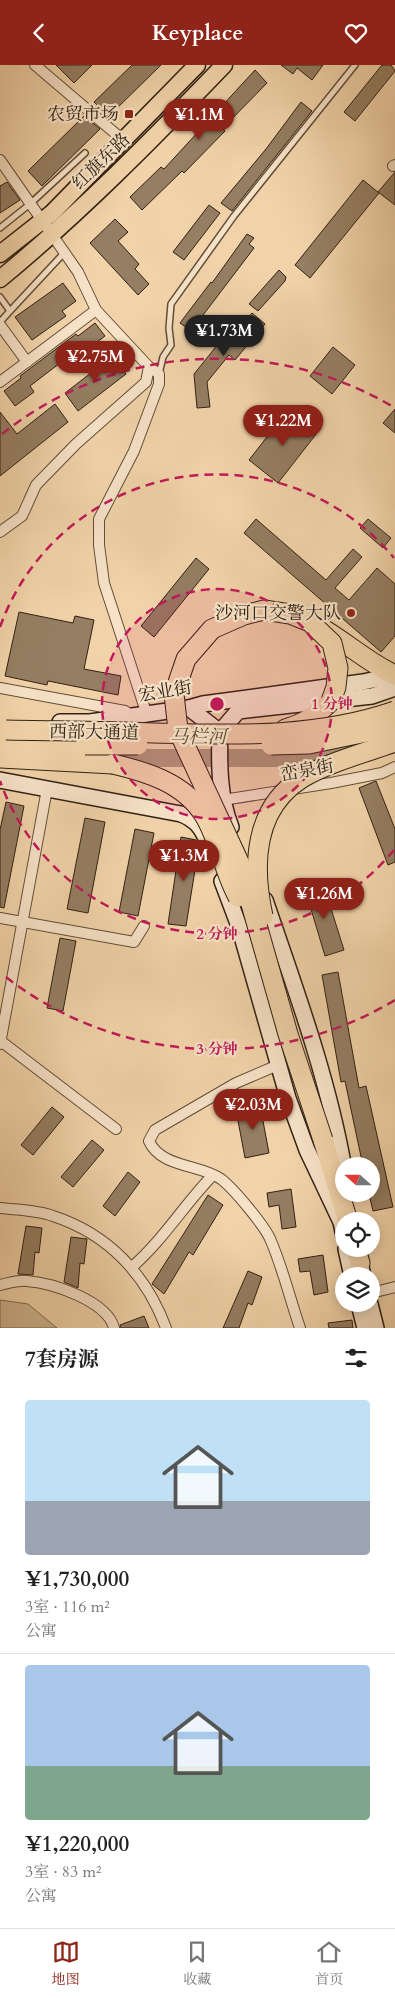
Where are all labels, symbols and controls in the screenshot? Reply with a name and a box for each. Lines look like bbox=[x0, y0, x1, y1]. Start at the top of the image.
text: Keyplace bbox=[152, 18, 243, 48]
icon: back bbox=[25, 19, 53, 47]
icon: heart bbox=[342, 19, 370, 47]
pin: ¥1.1M bbox=[164, 99, 234, 141]
place label: 农贸市场 bbox=[47, 102, 119, 127]
text: ¥1.1M bbox=[174, 104, 224, 126]
marker: 农贸市场 bbox=[123, 108, 135, 120]
street label: 红旗东路 bbox=[67, 127, 136, 195]
pin: ¥1.73M bbox=[183, 315, 265, 357]
text: ¥1.73M bbox=[195, 320, 253, 342]
pin: ¥2.75M bbox=[54, 341, 136, 383]
text: ¥2.75M bbox=[66, 346, 124, 368]
pin: ¥1.22M bbox=[242, 405, 324, 447]
text: ¥1.22M bbox=[254, 410, 312, 432]
place label: 沙河口交警大队 bbox=[215, 601, 341, 626]
marker: 沙河口交警大队 bbox=[345, 607, 357, 619]
street label: 宏业街 bbox=[136, 675, 194, 708]
text: 1 分钟 bbox=[311, 694, 353, 714]
centre of rings bbox=[208, 695, 226, 713]
street label: 西部大通道 bbox=[49, 719, 139, 746]
water label: 马栏河 bbox=[169, 724, 229, 750]
street label: 峦泉街 bbox=[278, 753, 336, 787]
pin: ¥1.3M bbox=[149, 839, 219, 882]
text: ¥1.3M bbox=[159, 845, 209, 867]
pin: ¥1.26M bbox=[283, 877, 365, 920]
text: ¥1.26M bbox=[295, 883, 353, 905]
text: 2 分钟 bbox=[196, 924, 238, 944]
text: 3 分钟 bbox=[196, 1039, 238, 1059]
pin: ¥2.03M bbox=[212, 1089, 294, 1131]
text: ¥2.03M bbox=[224, 1094, 282, 1116]
north arrow bbox=[335, 1157, 380, 1203]
map controls bbox=[335, 1157, 380, 1312]
button: locate bbox=[335, 1212, 380, 1257]
button: layers bbox=[335, 1267, 380, 1312]
icon: filters bbox=[342, 1344, 370, 1372]
text: 7套房源 bbox=[25, 1345, 99, 1374]
icon: home bbox=[153, 1432, 243, 1522]
text: ¥1,730,000 bbox=[25, 1565, 129, 1594]
text: 3室 · 116 m² bbox=[25, 1596, 110, 1618]
text: 公寓 bbox=[25, 1620, 57, 1642]
icon: home bbox=[153, 1698, 243, 1788]
text: ¥1,220,000 bbox=[25, 1830, 129, 1859]
text: 3室 · 83 m² bbox=[25, 1861, 101, 1883]
text: 公寓 bbox=[25, 1885, 57, 1907]
tab: 地图 bbox=[52, 1938, 80, 1989]
tab: 收藏 bbox=[183, 1938, 211, 1989]
tab: 首页 bbox=[315, 1938, 343, 1989]

